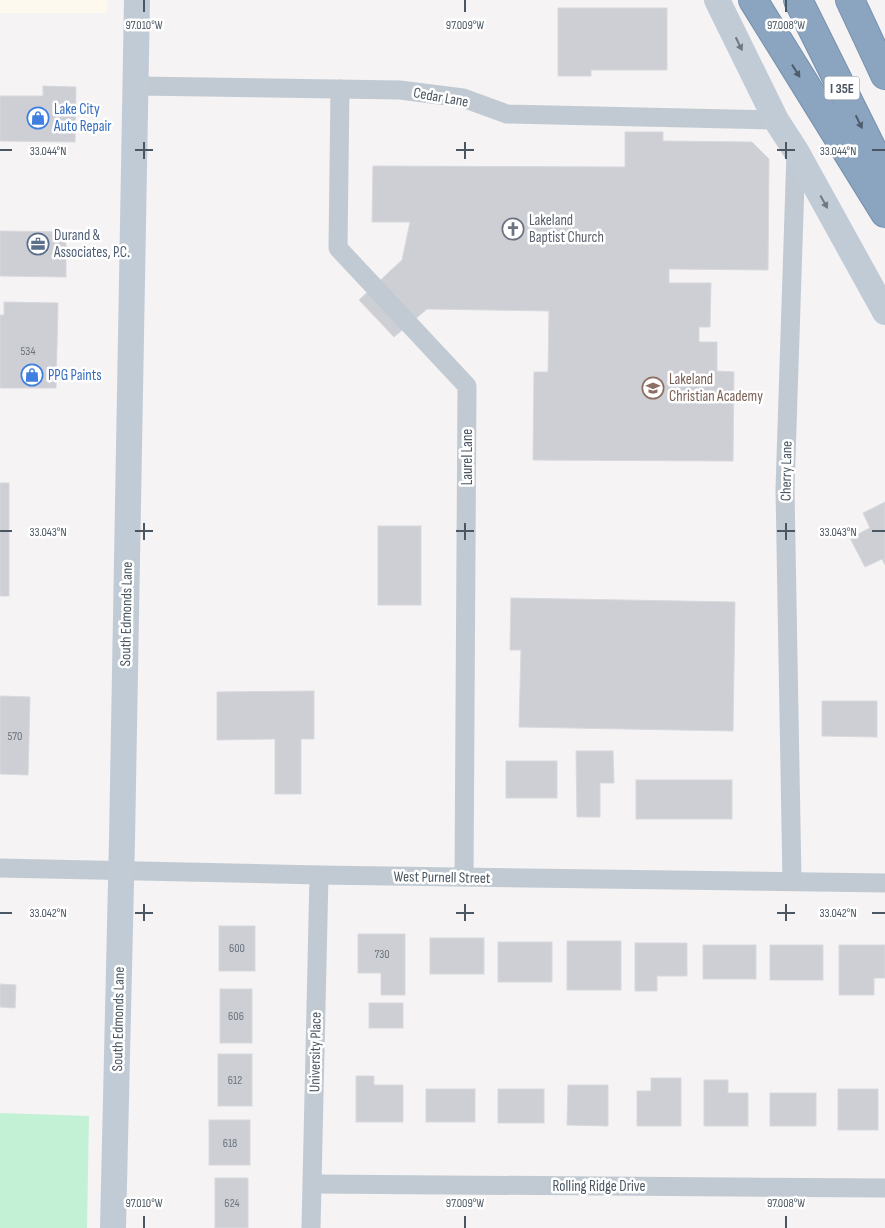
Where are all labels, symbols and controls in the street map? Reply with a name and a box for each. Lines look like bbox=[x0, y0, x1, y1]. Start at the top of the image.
text: 97.010°W bbox=[125, 18, 163, 33]
text: 97.009°W bbox=[446, 18, 484, 33]
text: 97.008°W bbox=[767, 18, 805, 33]
one-way arrow bbox=[735, 37, 743, 51]
one-way arrow bbox=[792, 65, 801, 78]
road number: I 35E bbox=[824, 76, 860, 100]
street label: Cedar Lane bbox=[412, 83, 470, 112]
place label: Lake City Auto Repair bbox=[53, 100, 112, 136]
shop icon: Lake City Auto Repair bbox=[26, 106, 50, 130]
one-way arrow bbox=[855, 115, 863, 129]
text: 33.044°N bbox=[30, 144, 66, 159]
text: 33.044°N bbox=[820, 144, 856, 159]
one-way arrow bbox=[820, 195, 828, 209]
place label: Lakeland Baptist Church bbox=[529, 211, 604, 247]
church icon: Lakeland Baptist Church bbox=[501, 217, 525, 241]
place label: Durand & Associates, P.C. bbox=[53, 226, 130, 262]
office icon: Durand & Associates, P.C. bbox=[26, 232, 50, 256]
house number: 534 bbox=[21, 344, 35, 359]
shop icon: PPG Paints bbox=[20, 363, 44, 387]
place label: PPG Paints bbox=[48, 366, 102, 385]
place label: Lakeland Christian Academy bbox=[669, 370, 763, 406]
school or university icon: Lakeland Christian Academy bbox=[641, 376, 665, 400]
street label: Laurel Lane bbox=[458, 429, 477, 485]
street label: Cherry Lane bbox=[776, 441, 797, 501]
text: 33.043°N bbox=[29, 525, 67, 540]
text: 33.043°N bbox=[819, 525, 857, 540]
street label: South Edmonds Lane bbox=[116, 561, 137, 667]
house number: 570 bbox=[8, 729, 22, 744]
street label: West Purnell Street bbox=[393, 867, 491, 888]
text: 33.042°N bbox=[29, 906, 67, 921]
text: 33.042°N bbox=[819, 906, 857, 921]
house number: 600 bbox=[229, 941, 245, 956]
house number: 730 bbox=[374, 947, 390, 962]
street label: South Edmonds Lane bbox=[108, 966, 129, 1072]
house number: 606 bbox=[228, 1009, 244, 1024]
street label: University Place bbox=[305, 1012, 326, 1092]
house number: 612 bbox=[228, 1073, 242, 1088]
house number: 618 bbox=[223, 1136, 237, 1151]
street label: Rolling Ridge Drive bbox=[553, 1177, 645, 1196]
text: 97.010°W bbox=[125, 1196, 163, 1211]
house number: 624 bbox=[224, 1196, 240, 1211]
text: 97.009°W bbox=[446, 1196, 484, 1211]
text: 97.008°W bbox=[767, 1196, 805, 1211]

